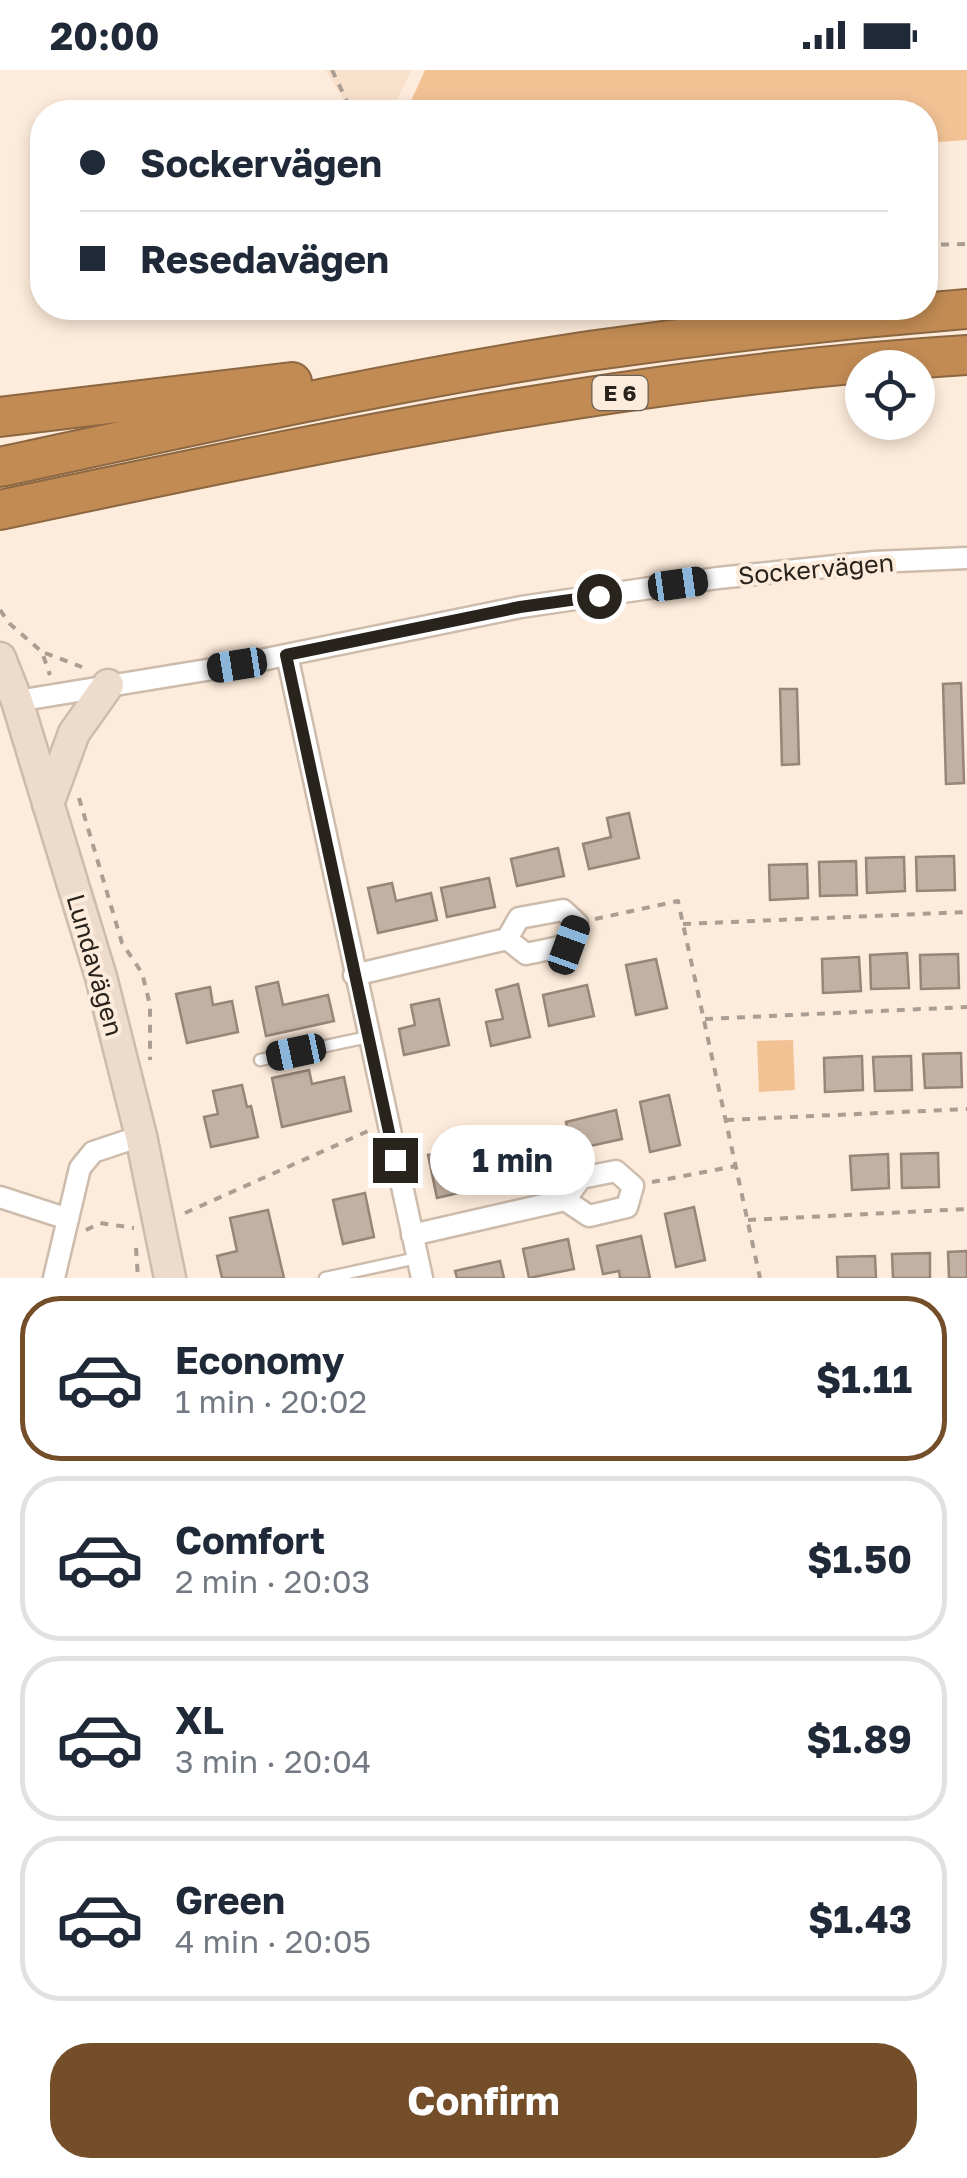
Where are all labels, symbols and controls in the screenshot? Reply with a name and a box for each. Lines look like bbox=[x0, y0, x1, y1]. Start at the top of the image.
text: 20:00 bbox=[50, 13, 159, 58]
text: Sockervägen bbox=[140, 140, 382, 185]
text: Resedavägen bbox=[140, 236, 389, 281]
map controls bbox=[845, 350, 935, 440]
button: locate bbox=[845, 350, 935, 440]
road number: E 6 bbox=[592, 376, 648, 410]
street label: Sockervägen bbox=[737, 546, 895, 591]
car bbox=[646, 565, 710, 603]
route start bbox=[577, 574, 622, 619]
car bbox=[205, 645, 269, 685]
street label: Lundavägen bbox=[60, 890, 131, 1039]
car bbox=[545, 912, 593, 978]
car bbox=[264, 1031, 328, 1073]
callout: 1 min bbox=[430, 1125, 595, 1195]
route end bbox=[373, 1138, 418, 1183]
text: 1 min bbox=[472, 1141, 553, 1179]
icon: car bbox=[55, 1334, 145, 1424]
text: Economy bbox=[175, 1337, 344, 1382]
text: $1.11 bbox=[816, 1356, 912, 1401]
text: 1 min · 20:02 bbox=[175, 1382, 367, 1420]
icon: car bbox=[55, 1514, 145, 1604]
text: Comfort bbox=[175, 1517, 325, 1562]
text: $1.50 bbox=[807, 1536, 912, 1581]
text: 2 min · 20:03 bbox=[175, 1562, 370, 1600]
icon: car bbox=[55, 1694, 145, 1784]
text: XL bbox=[175, 1697, 224, 1742]
text: $1.89 bbox=[806, 1716, 912, 1761]
text: 3 min · 20:04 bbox=[175, 1742, 371, 1780]
icon: car bbox=[55, 1874, 145, 1964]
text: Green bbox=[175, 1877, 285, 1922]
text: $1.43 bbox=[808, 1896, 912, 1941]
text: 4 min · 20:05 bbox=[175, 1922, 371, 1960]
button: Confirm bbox=[50, 2043, 917, 2158]

